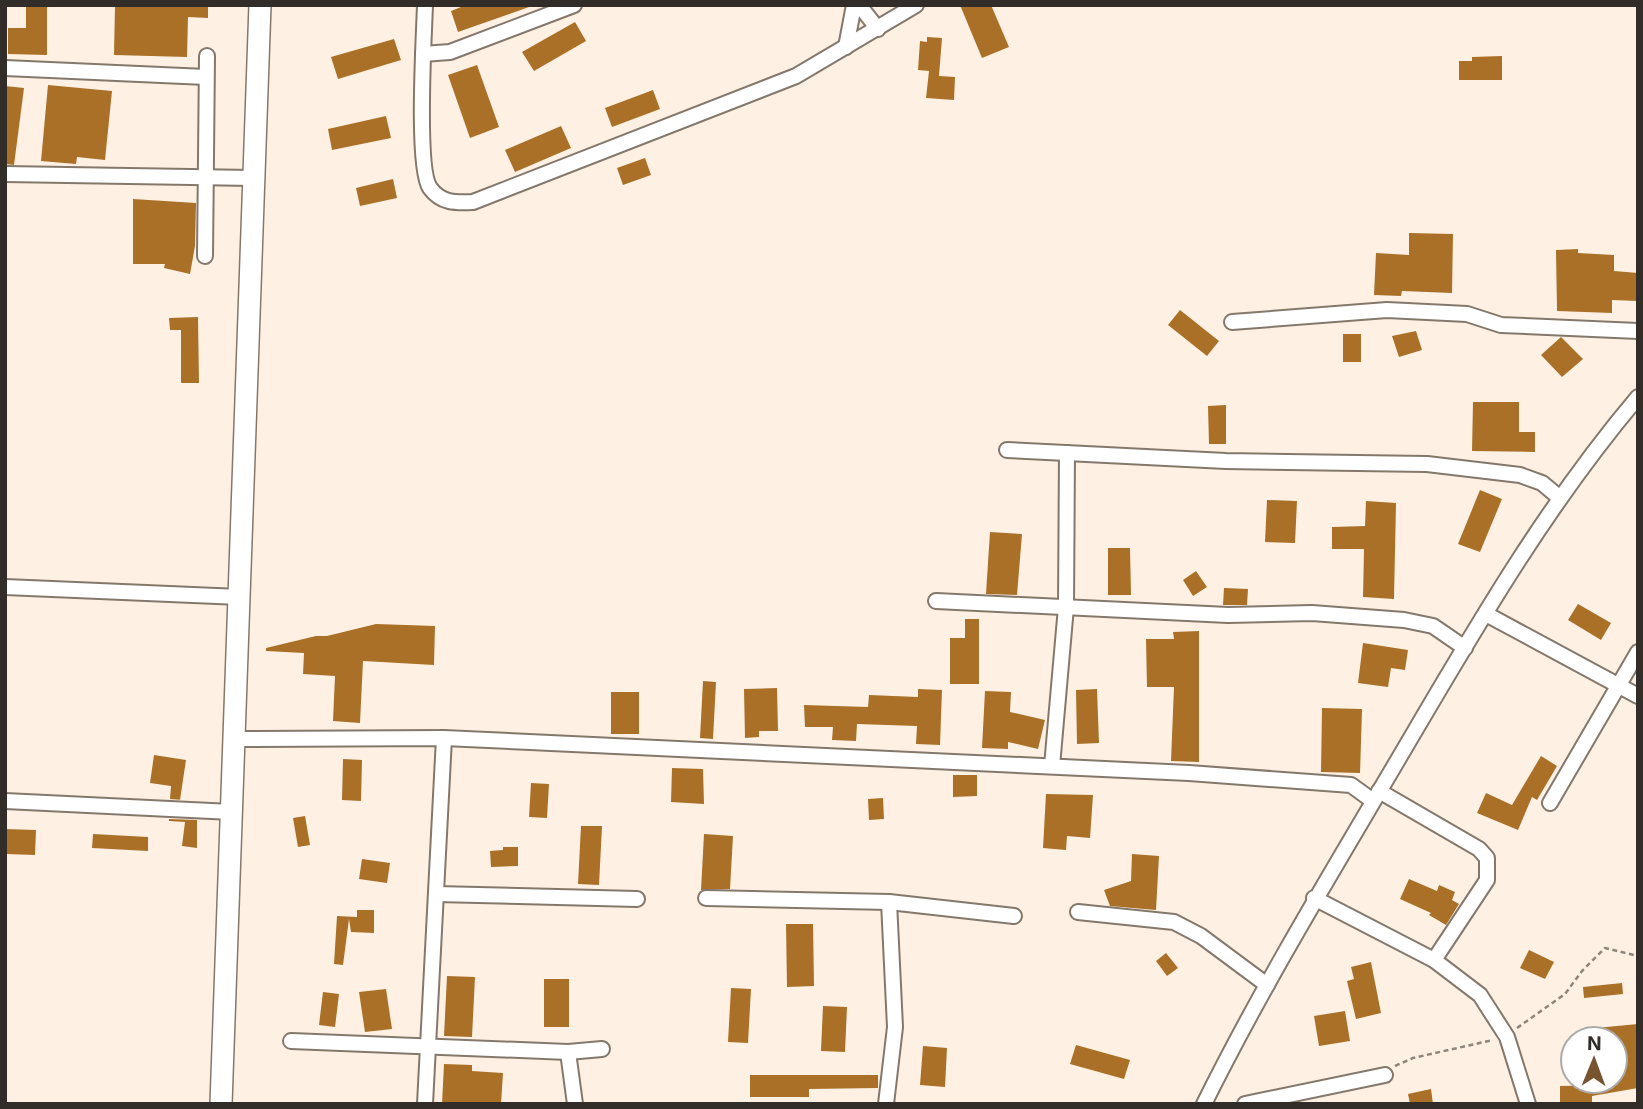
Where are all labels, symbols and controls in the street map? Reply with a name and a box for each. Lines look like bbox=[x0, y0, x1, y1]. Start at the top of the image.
north arrow bbox=[1559, 1025, 1629, 1095]
text: N bbox=[1587, 1032, 1602, 1055]

